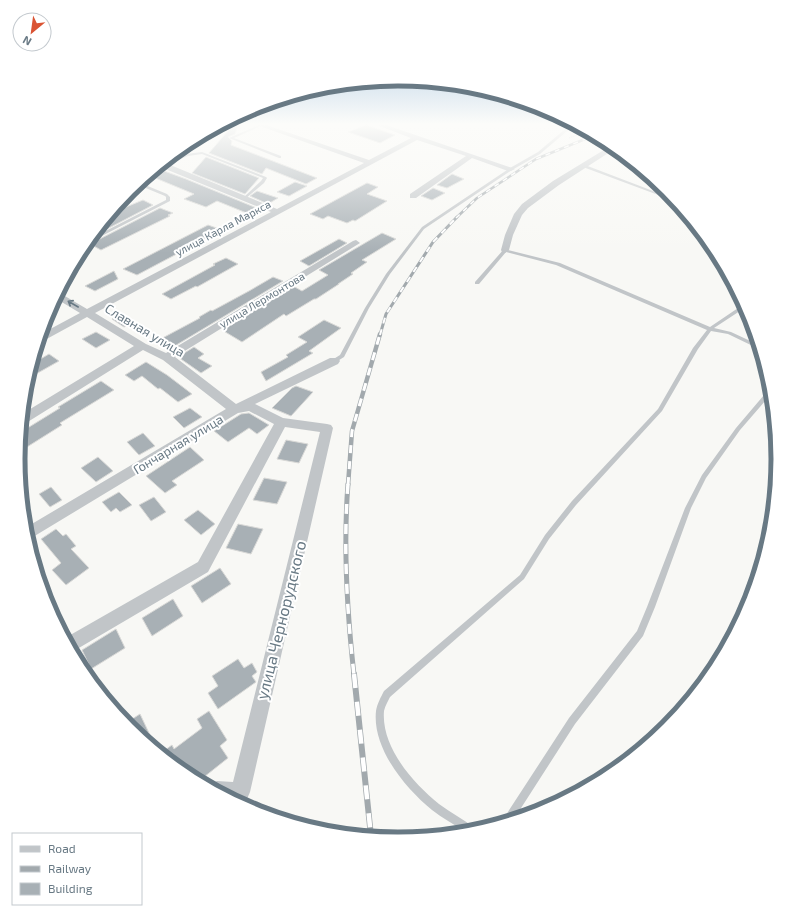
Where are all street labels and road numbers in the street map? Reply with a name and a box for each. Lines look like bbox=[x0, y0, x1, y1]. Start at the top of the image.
street label: улица Карла Маркса bbox=[173, 197, 273, 259]
street label: улица Лермонтова bbox=[217, 269, 307, 331]
street label: Славная улица bbox=[102, 300, 188, 360]
street label: Гончарная улица bbox=[130, 411, 226, 477]
street label: улица Чернорудского bbox=[252, 538, 310, 702]

